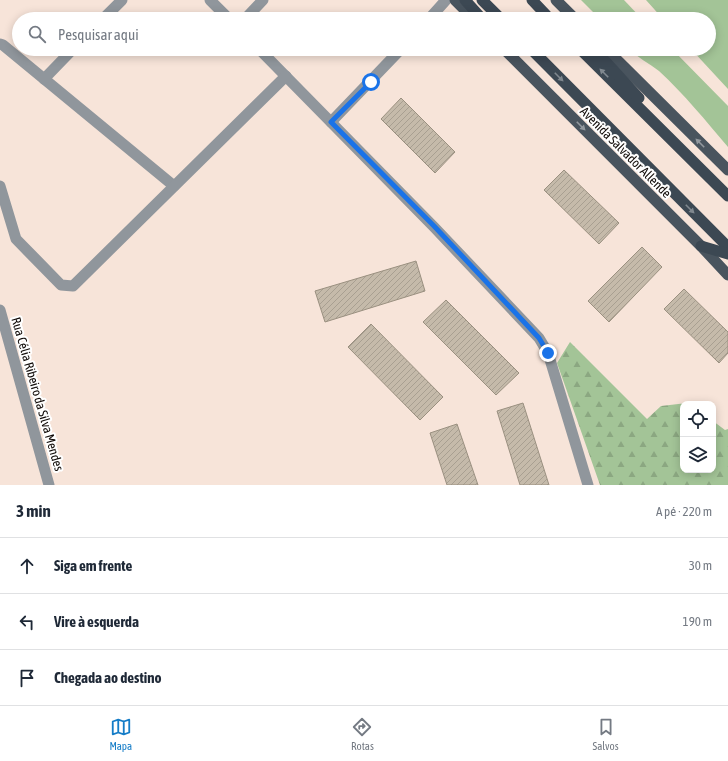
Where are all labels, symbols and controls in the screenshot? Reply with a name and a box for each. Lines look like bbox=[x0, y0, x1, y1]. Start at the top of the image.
search box bbox=[12, 12, 716, 56]
icon: search bbox=[26, 23, 48, 45]
text: Pesquisar aqui bbox=[58, 26, 139, 43]
one-way arrow bbox=[599, 68, 609, 78]
one-way arrow bbox=[554, 72, 564, 82]
route start bbox=[362, 73, 380, 91]
street label: Avenida Salvador Allende bbox=[577, 104, 674, 201]
one-way arrow bbox=[576, 121, 586, 131]
one-way arrow bbox=[695, 138, 705, 147]
one-way arrow bbox=[685, 204, 695, 214]
street label: Rua Célia Ribeiro da Silva Mendes bbox=[8, 316, 67, 473]
route end bbox=[539, 344, 557, 362]
map controls bbox=[680, 401, 716, 473]
button: locate bbox=[680, 401, 716, 437]
button: layers bbox=[680, 437, 716, 473]
text: 3 min bbox=[16, 501, 51, 521]
text: A pé · 220 m bbox=[656, 504, 712, 519]
icon: ahead bbox=[16, 555, 38, 577]
text: Siga em frente bbox=[54, 557, 132, 574]
text: 30 m bbox=[689, 558, 712, 573]
icon: left bbox=[16, 611, 38, 633]
text: Vire à esquerda bbox=[54, 613, 139, 630]
text: 190 m bbox=[683, 614, 712, 629]
icon: arrive bbox=[16, 667, 38, 689]
text: Chegada ao destino bbox=[54, 669, 162, 686]
tab: Mapa bbox=[109, 716, 132, 752]
tab: Rotas bbox=[351, 716, 374, 752]
tab: Salvos bbox=[593, 716, 619, 752]

